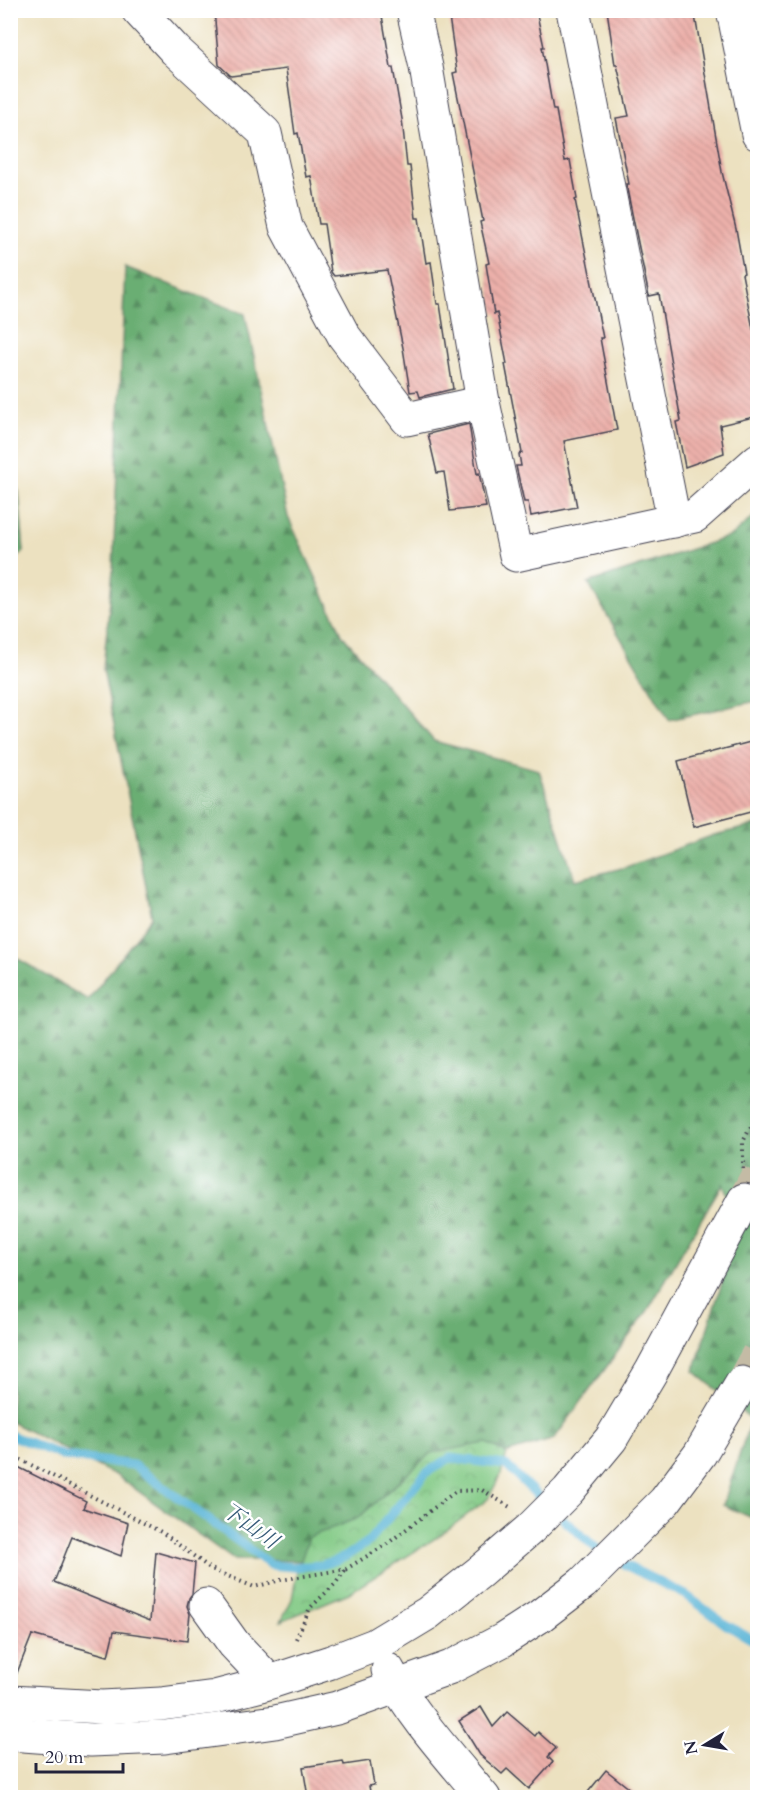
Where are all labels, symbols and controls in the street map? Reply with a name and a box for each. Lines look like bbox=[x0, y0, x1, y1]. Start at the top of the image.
water label: 下山川 bbox=[216, 1496, 286, 1557]
north arrow bbox=[675, 1715, 735, 1775]
scale bar bbox=[36, 1736, 123, 1774]
text: N bbox=[679, 1739, 703, 1757]
text: 20 m bbox=[45, 1745, 84, 1770]

